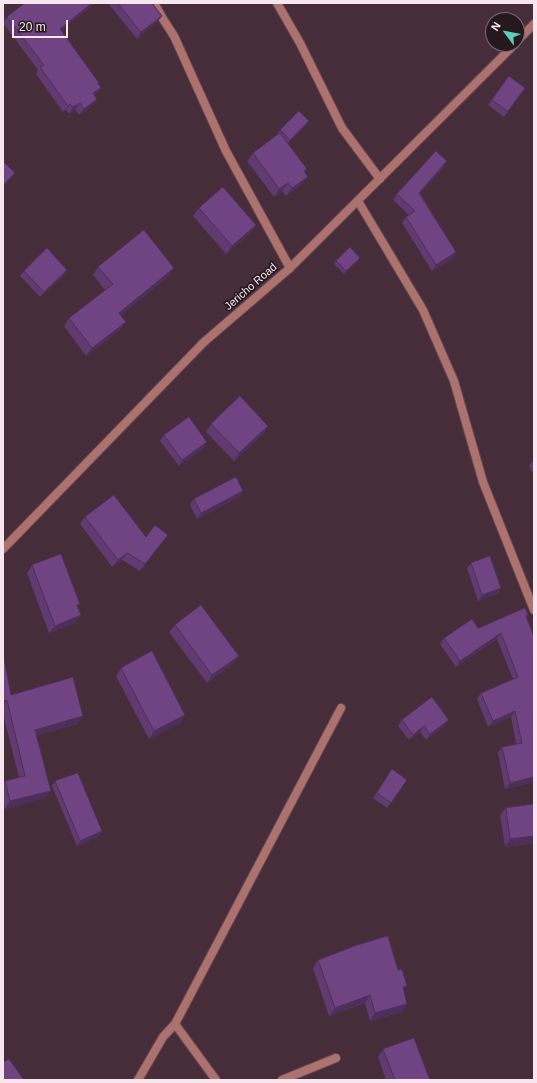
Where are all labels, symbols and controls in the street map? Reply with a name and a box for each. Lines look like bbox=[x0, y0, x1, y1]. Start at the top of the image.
scale bar bbox=[14, 12, 70, 38]
north arrow bbox=[485, 12, 525, 52]
text: 20 m bbox=[19, 20, 46, 34]
text: N bbox=[488, 20, 503, 33]
street label: Jericho Road bbox=[222, 261, 280, 313]

